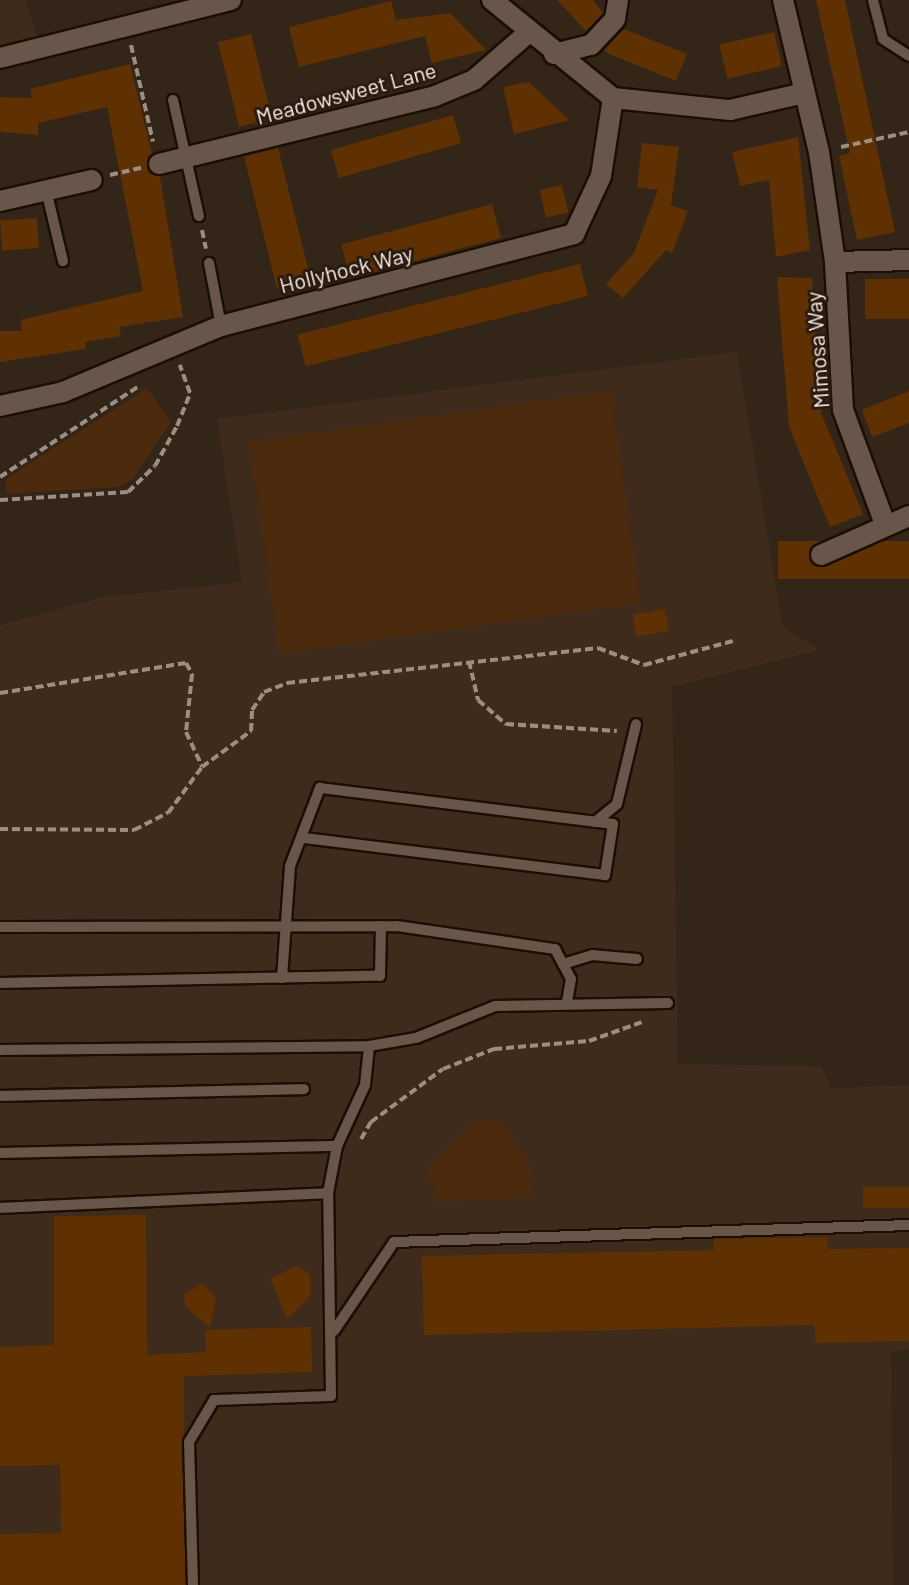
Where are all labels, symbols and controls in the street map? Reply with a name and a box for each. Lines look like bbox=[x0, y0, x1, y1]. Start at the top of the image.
street label: Meadowsweet Lane bbox=[253, 56, 439, 130]
street label: Hollyhock Way bbox=[276, 240, 416, 298]
street label: Mimosa Way bbox=[800, 291, 834, 409]

